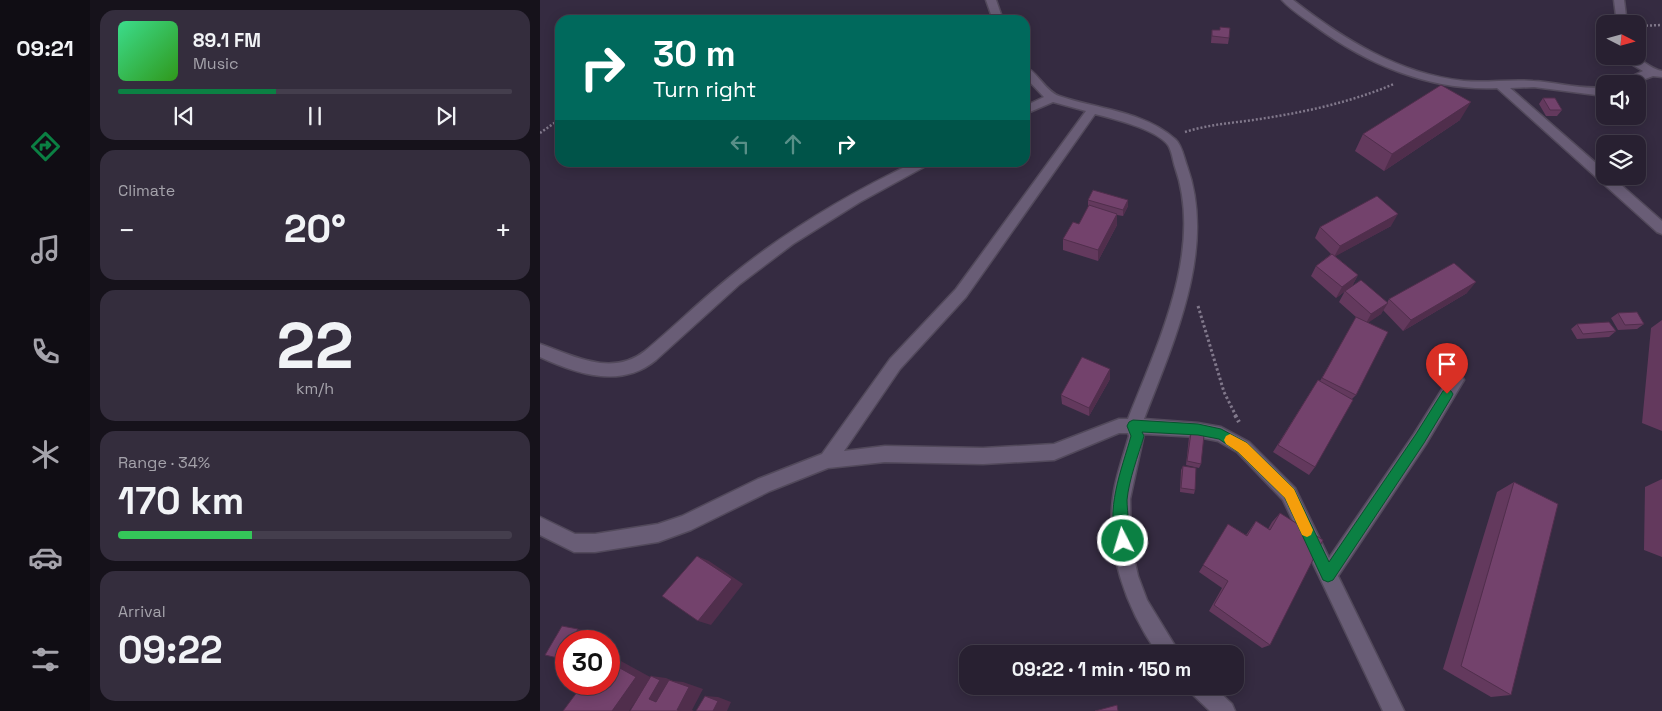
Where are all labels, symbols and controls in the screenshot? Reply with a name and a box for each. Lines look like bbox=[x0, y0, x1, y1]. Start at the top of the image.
north arrow bbox=[1596, 15, 1646, 65]
map controls bbox=[1596, 15, 1646, 185]
text: 89.1 FM bbox=[193, 28, 261, 53]
text: 30 m bbox=[653, 32, 736, 76]
text: 09:21 bbox=[16, 34, 74, 62]
icon: right bbox=[570, 35, 635, 100]
text: Music bbox=[193, 53, 239, 74]
text: Turn right bbox=[653, 75, 756, 103]
button: sound bbox=[1596, 75, 1646, 125]
icon: previous bbox=[170, 102, 198, 130]
icon: pause bbox=[301, 102, 329, 130]
icon: next bbox=[432, 102, 460, 130]
icon: directions bbox=[28, 129, 63, 164]
icon: left bbox=[726, 130, 754, 158]
icon: ahead bbox=[779, 130, 807, 158]
icon: right bbox=[832, 130, 860, 158]
button: layers bbox=[1596, 135, 1646, 185]
text: Climate bbox=[118, 180, 175, 201]
text: 20° bbox=[284, 205, 346, 253]
text: − bbox=[118, 212, 135, 248]
text: + bbox=[495, 212, 512, 248]
icon: music bbox=[28, 232, 63, 267]
text: 22 bbox=[276, 304, 354, 387]
icon: phone bbox=[28, 334, 63, 369]
pin bbox=[1426, 343, 1468, 394]
icon: arrive bbox=[1433, 350, 1461, 378]
text: km/h bbox=[296, 378, 334, 399]
icon: climate bbox=[28, 437, 63, 472]
text: Range · 34% bbox=[118, 452, 210, 473]
text: 170 km bbox=[118, 477, 244, 525]
position arrow bbox=[1096, 514, 1148, 566]
icon: car bbox=[28, 540, 63, 575]
text: Arrival bbox=[118, 601, 166, 622]
text: 09:22 bbox=[118, 626, 223, 674]
speed limit sign: 30 bbox=[555, 630, 620, 695]
icon: filters bbox=[28, 642, 63, 677]
text: 09:22 · 1 min · 150 m bbox=[1012, 657, 1191, 682]

